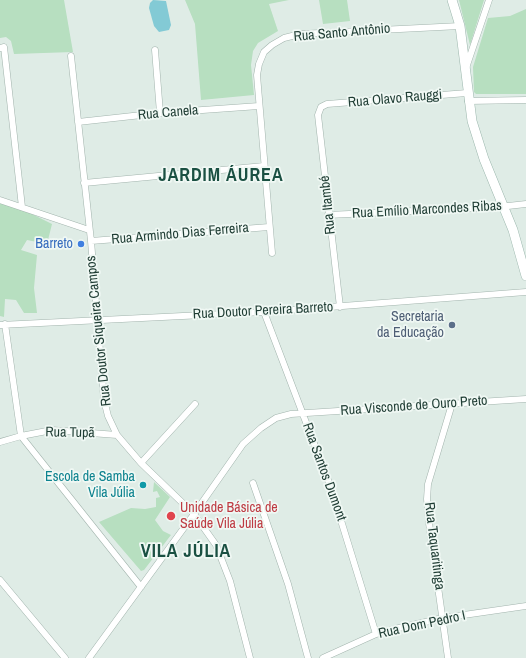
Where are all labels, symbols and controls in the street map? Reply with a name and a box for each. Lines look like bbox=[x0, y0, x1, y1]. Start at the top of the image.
street label: Rua Santo Antônio bbox=[293, 20, 391, 46]
street label: Rua Olavo Rauggi bbox=[347, 87, 443, 111]
street label: Rua Canela bbox=[137, 102, 199, 124]
district label: JARDIM ÁUREA bbox=[158, 165, 284, 187]
street label: Rua Itambé bbox=[317, 175, 339, 235]
street label: Rua Emílio Marcondes Ribas bbox=[352, 198, 502, 222]
street label: Rua Armindo Dias Ferreira bbox=[111, 220, 249, 248]
place label: Barreto bbox=[35, 236, 73, 252]
marker: Barreto bbox=[76, 239, 86, 249]
street label: Rua Doutor Siqueira Campos bbox=[83, 255, 115, 407]
street label: Rua Doutor Pereira Barreto bbox=[192, 299, 334, 323]
place label: Secretaria da Educação bbox=[377, 309, 444, 342]
marker: Secretaria da Educação bbox=[447, 320, 457, 330]
street label: Rua Visconde de Ouro Preto bbox=[340, 392, 488, 420]
street label: Rua Santos Dumont bbox=[298, 421, 350, 523]
street label: Rua Tupã bbox=[45, 424, 95, 442]
place label: Escola de Samba Vila Júlia bbox=[45, 469, 135, 502]
marker: Escola de Samba Vila Júlia bbox=[138, 480, 148, 490]
place label: Unidade Básica de Saúde Vila Júlia bbox=[180, 500, 278, 532]
street label: Rua Taquaritinga bbox=[420, 501, 448, 591]
marker: Unidade Básica de Saúde Vila Júlia bbox=[165, 510, 177, 522]
district label: VILA JÚLIA bbox=[141, 541, 231, 563]
street label: Rua Dom Pedro I bbox=[377, 608, 467, 642]

